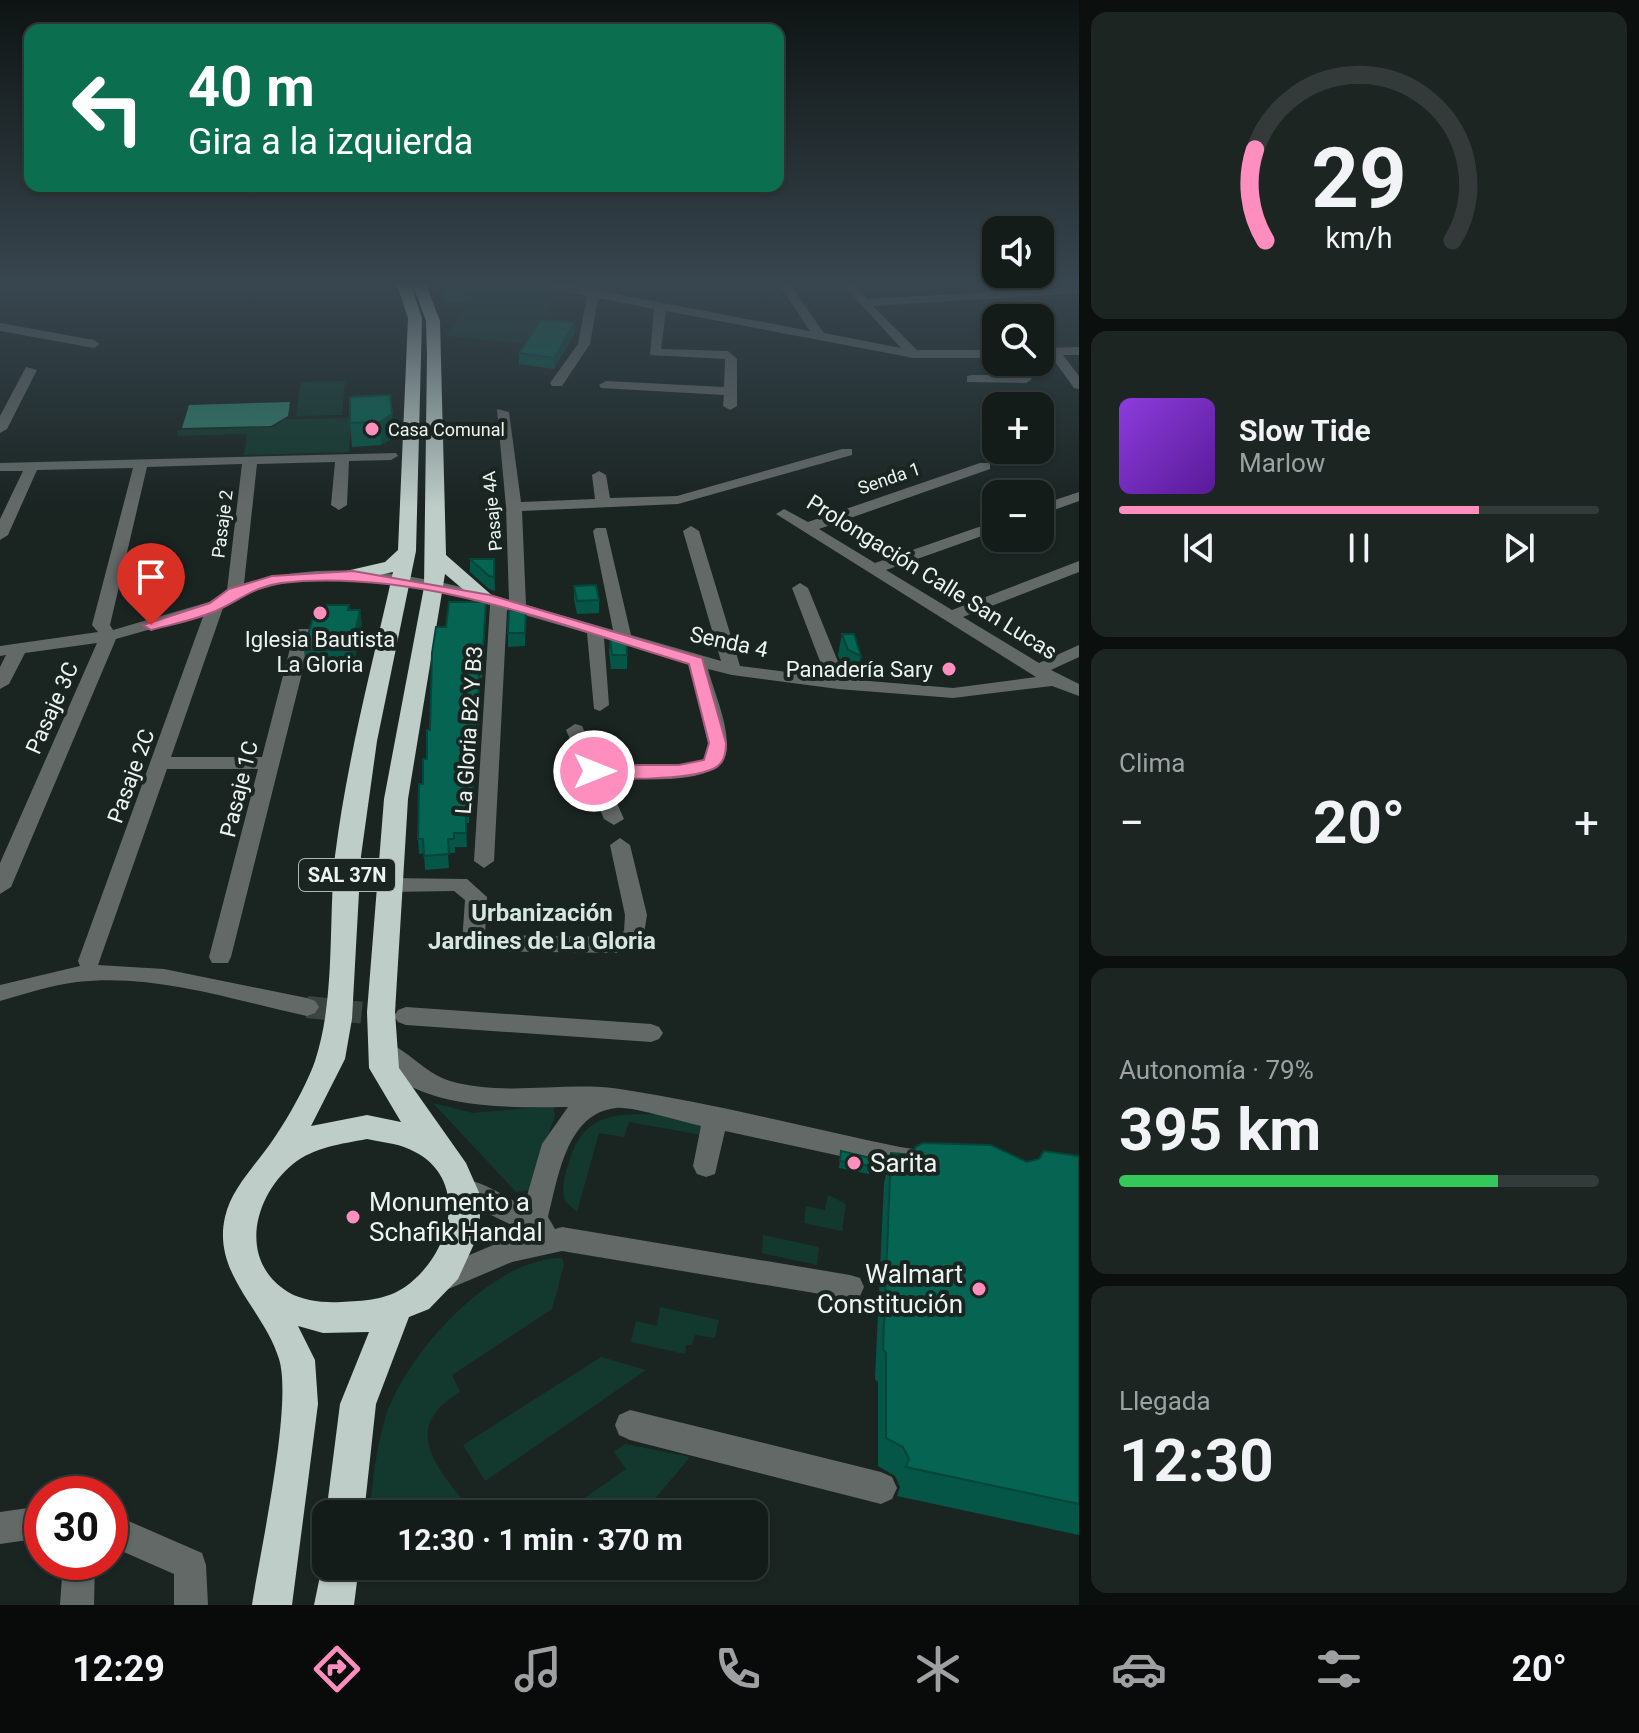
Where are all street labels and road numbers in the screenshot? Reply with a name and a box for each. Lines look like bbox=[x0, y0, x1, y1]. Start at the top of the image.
street label: Senda 1 bbox=[855, 458, 923, 498]
street label: Pasaje 4A bbox=[478, 470, 506, 552]
street label: Pasaje 2 bbox=[207, 489, 237, 559]
street label: Prolongación Calle San Lucas bbox=[802, 490, 1062, 664]
street label: Senda 4 bbox=[688, 622, 770, 662]
street label: La Gloria B2 Y B3 bbox=[451, 645, 487, 815]
street label: Pasaje 3C bbox=[21, 658, 83, 758]
street label: Pasaje 2C bbox=[102, 726, 160, 826]
street label: Pasaje 1C bbox=[215, 738, 263, 840]
road number: SAL 37N bbox=[299, 859, 395, 891]

